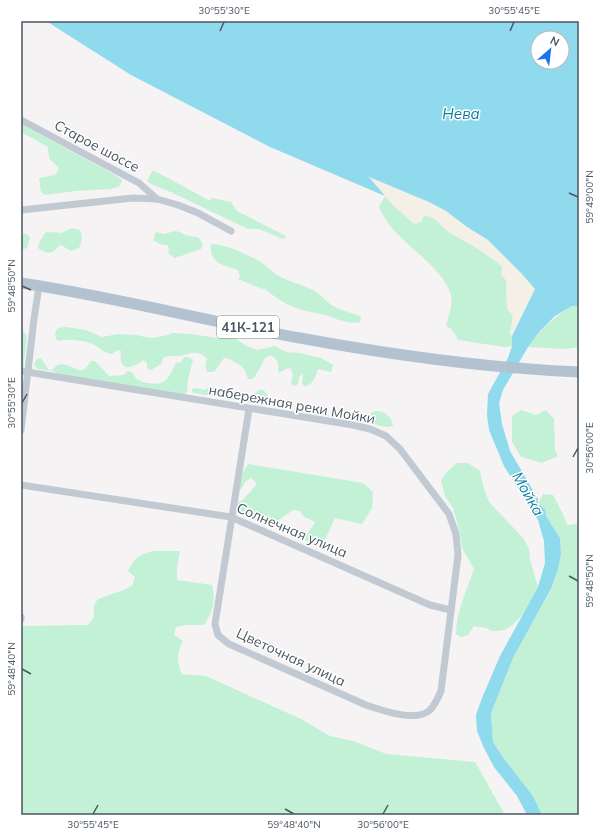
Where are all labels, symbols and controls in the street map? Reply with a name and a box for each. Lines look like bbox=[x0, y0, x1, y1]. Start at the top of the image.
text: 30°55'30"E bbox=[198, 4, 250, 17]
text: 30°55'45"E bbox=[488, 4, 540, 17]
north arrow bbox=[530, 30, 570, 70]
text: N bbox=[548, 33, 562, 49]
water label: Нева bbox=[442, 104, 480, 123]
street label: Старое шоссе bbox=[51, 116, 143, 176]
text: 59°49'00"N bbox=[583, 170, 596, 224]
text: 59°48'50"N bbox=[5, 259, 18, 313]
road number: 41К-121 bbox=[217, 316, 279, 338]
text: 30°55'30"E bbox=[5, 377, 18, 429]
street label: набережная реки Мойки bbox=[207, 380, 377, 428]
text: 30°56'00"E bbox=[583, 422, 596, 474]
water label: Мойка bbox=[508, 468, 549, 519]
street label: Солнечная улица bbox=[234, 499, 350, 561]
text: 59°48'50"N bbox=[583, 554, 596, 608]
street label: Цветочная улица bbox=[234, 624, 348, 690]
text: 59°48'40"N bbox=[5, 642, 18, 696]
text: 30°55'45"E bbox=[67, 818, 119, 831]
text: 59°48'40"N bbox=[267, 818, 321, 831]
text: 30°56'00"E bbox=[357, 818, 409, 831]

